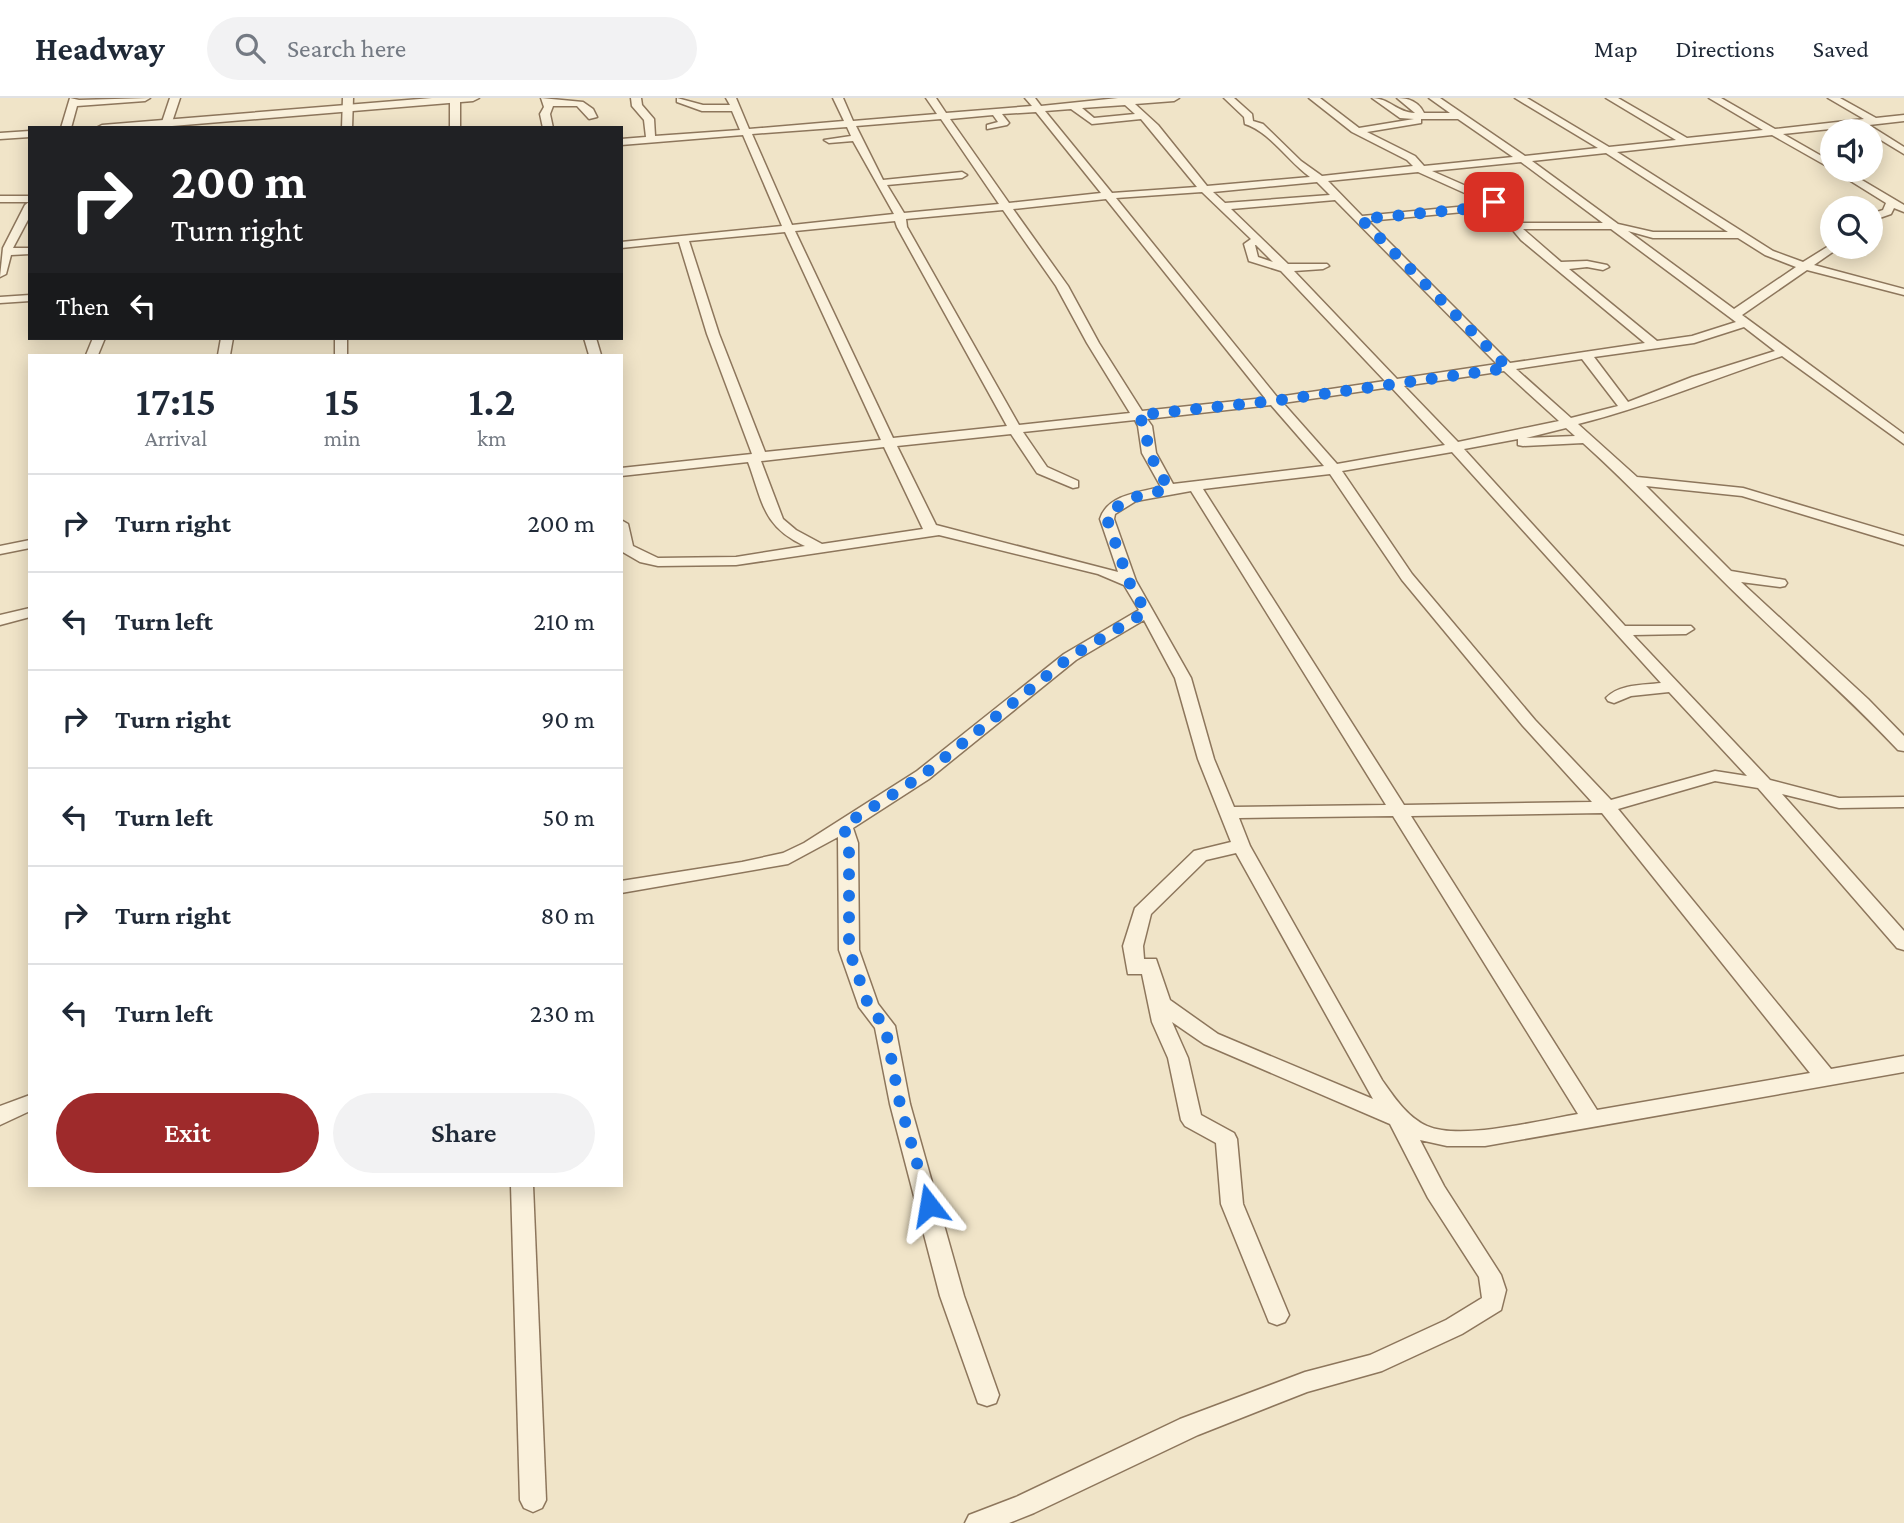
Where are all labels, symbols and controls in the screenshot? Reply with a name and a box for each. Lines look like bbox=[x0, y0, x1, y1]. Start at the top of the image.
search box bbox=[207, 17, 697, 80]
icon: search bbox=[231, 29, 269, 67]
text: Headway bbox=[35, 30, 165, 67]
text: Search here bbox=[287, 34, 406, 63]
text: Map bbox=[1594, 35, 1638, 62]
text: Directions bbox=[1676, 35, 1775, 62]
text: Saved bbox=[1813, 35, 1869, 62]
map controls bbox=[1820, 119, 1883, 259]
button: sound bbox=[1820, 119, 1883, 182]
icon: right bbox=[56, 154, 147, 245]
text: 200 m bbox=[171, 154, 306, 209]
pin bbox=[1464, 172, 1524, 232]
icon: arrive bbox=[1475, 183, 1513, 221]
button: search bbox=[1820, 196, 1883, 259]
text: Turn right bbox=[171, 212, 303, 248]
icon: left bbox=[124, 287, 162, 325]
text: Then bbox=[56, 292, 110, 321]
text: 17:15 bbox=[136, 377, 216, 424]
text: 15 bbox=[325, 377, 360, 424]
text: 1.2 bbox=[468, 377, 515, 424]
text: Arrival bbox=[145, 425, 207, 451]
text: min bbox=[324, 425, 361, 451]
text: km bbox=[477, 425, 507, 451]
icon: right bbox=[56, 504, 94, 542]
text: Turn right bbox=[115, 509, 231, 538]
text: 200 m bbox=[527, 509, 595, 538]
icon: left bbox=[56, 602, 94, 640]
text: Turn left bbox=[115, 607, 213, 636]
text: 210 m bbox=[534, 607, 595, 636]
icon: right bbox=[56, 700, 94, 738]
text: Turn right bbox=[115, 705, 231, 734]
text: 90 m bbox=[541, 705, 595, 734]
icon: left bbox=[56, 798, 94, 836]
text: Turn left bbox=[115, 803, 213, 832]
text: 50 m bbox=[542, 803, 595, 832]
icon: right bbox=[56, 896, 94, 934]
text: Turn right bbox=[115, 901, 231, 930]
text: 80 m bbox=[541, 901, 595, 930]
icon: left bbox=[56, 994, 94, 1032]
text: Turn left bbox=[115, 999, 213, 1028]
text: 230 m bbox=[530, 999, 595, 1028]
button: Exit bbox=[56, 1093, 319, 1173]
button: Share bbox=[333, 1093, 595, 1173]
position arrow bbox=[892, 1168, 966, 1242]

